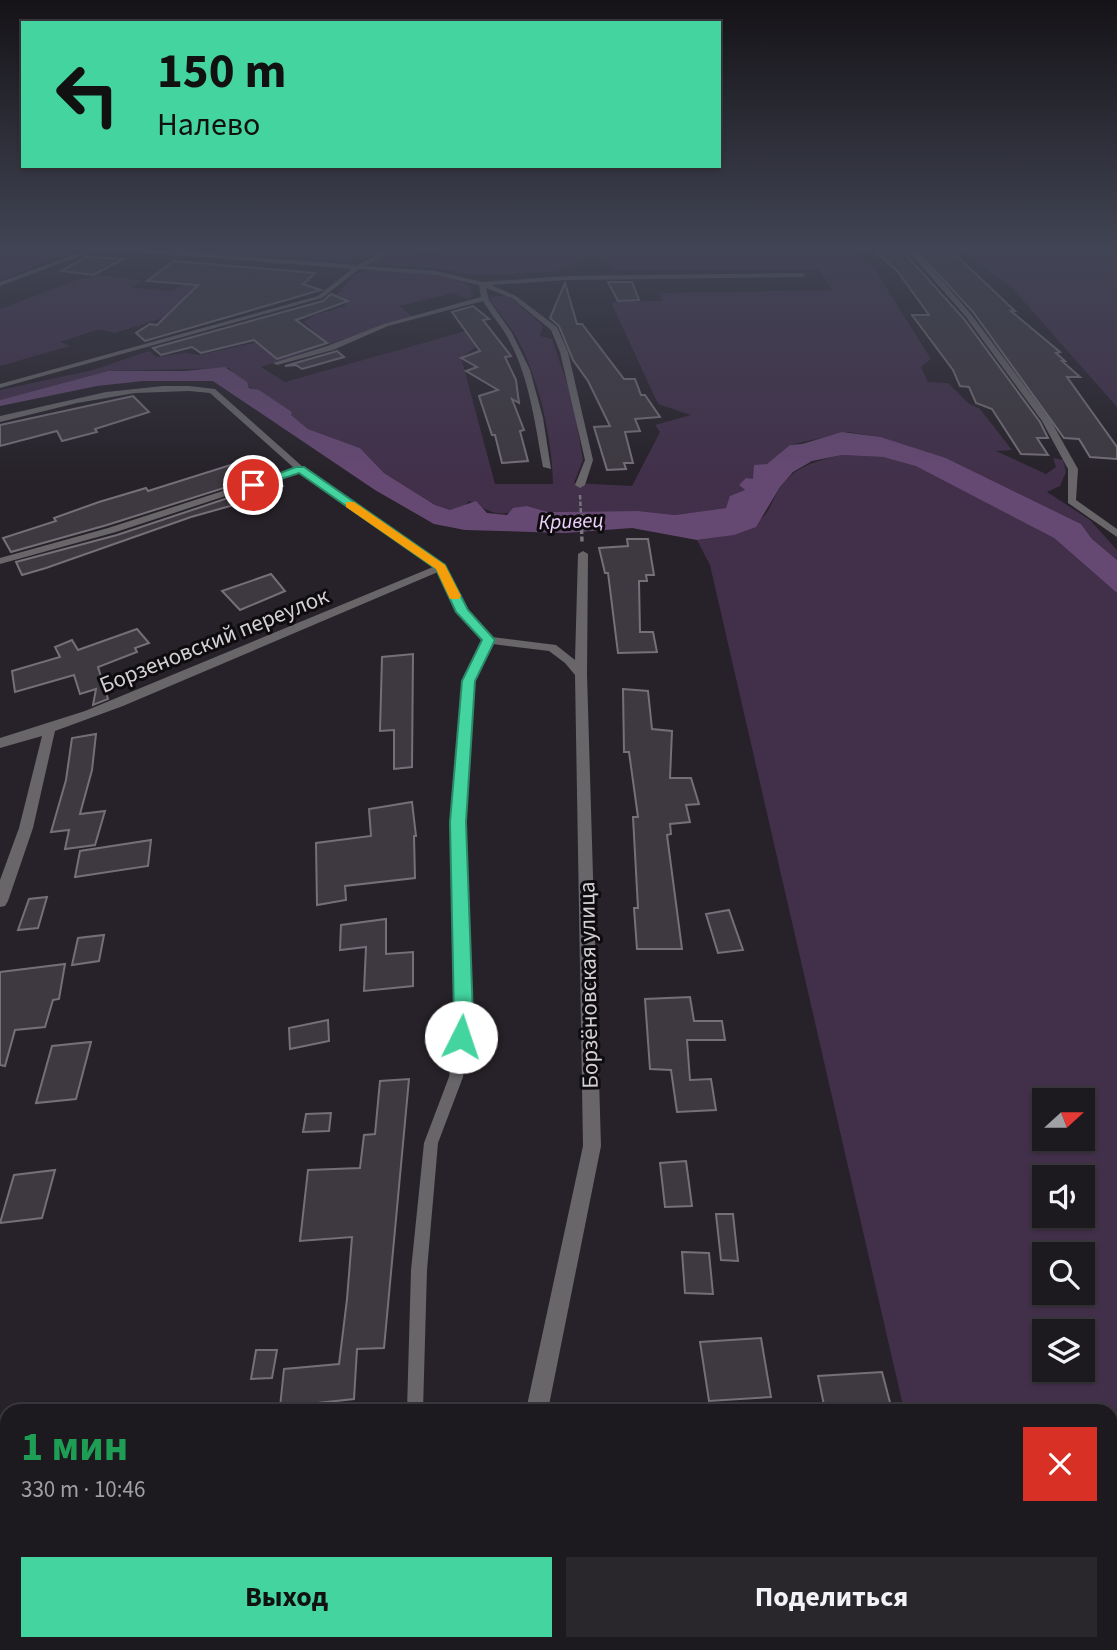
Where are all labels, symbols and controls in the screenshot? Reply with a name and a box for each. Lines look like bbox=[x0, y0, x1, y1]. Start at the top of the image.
text: 150 m bbox=[157, 37, 286, 107]
icon: left bbox=[42, 49, 133, 140]
text: Налево bbox=[157, 102, 260, 148]
pin bbox=[223, 455, 283, 515]
icon: arrive bbox=[234, 466, 272, 504]
water label: Кривец bbox=[538, 505, 604, 537]
street label: Борзеновский переулок bbox=[95, 579, 334, 702]
street label: Борзёновская улица bbox=[570, 881, 607, 1089]
position arrow bbox=[424, 1000, 498, 1074]
north arrow bbox=[1032, 1088, 1096, 1152]
map controls bbox=[1032, 1088, 1095, 1382]
button: sound bbox=[1032, 1165, 1095, 1228]
button: search bbox=[1032, 1242, 1095, 1305]
button: layers bbox=[1032, 1319, 1095, 1382]
text: 1 мин bbox=[21, 1417, 128, 1477]
button: close bbox=[1023, 1427, 1097, 1501]
text: 330 m · 10:46 bbox=[21, 1473, 145, 1506]
button: Выход bbox=[21, 1557, 552, 1637]
button: Поделиться bbox=[566, 1557, 1097, 1637]

